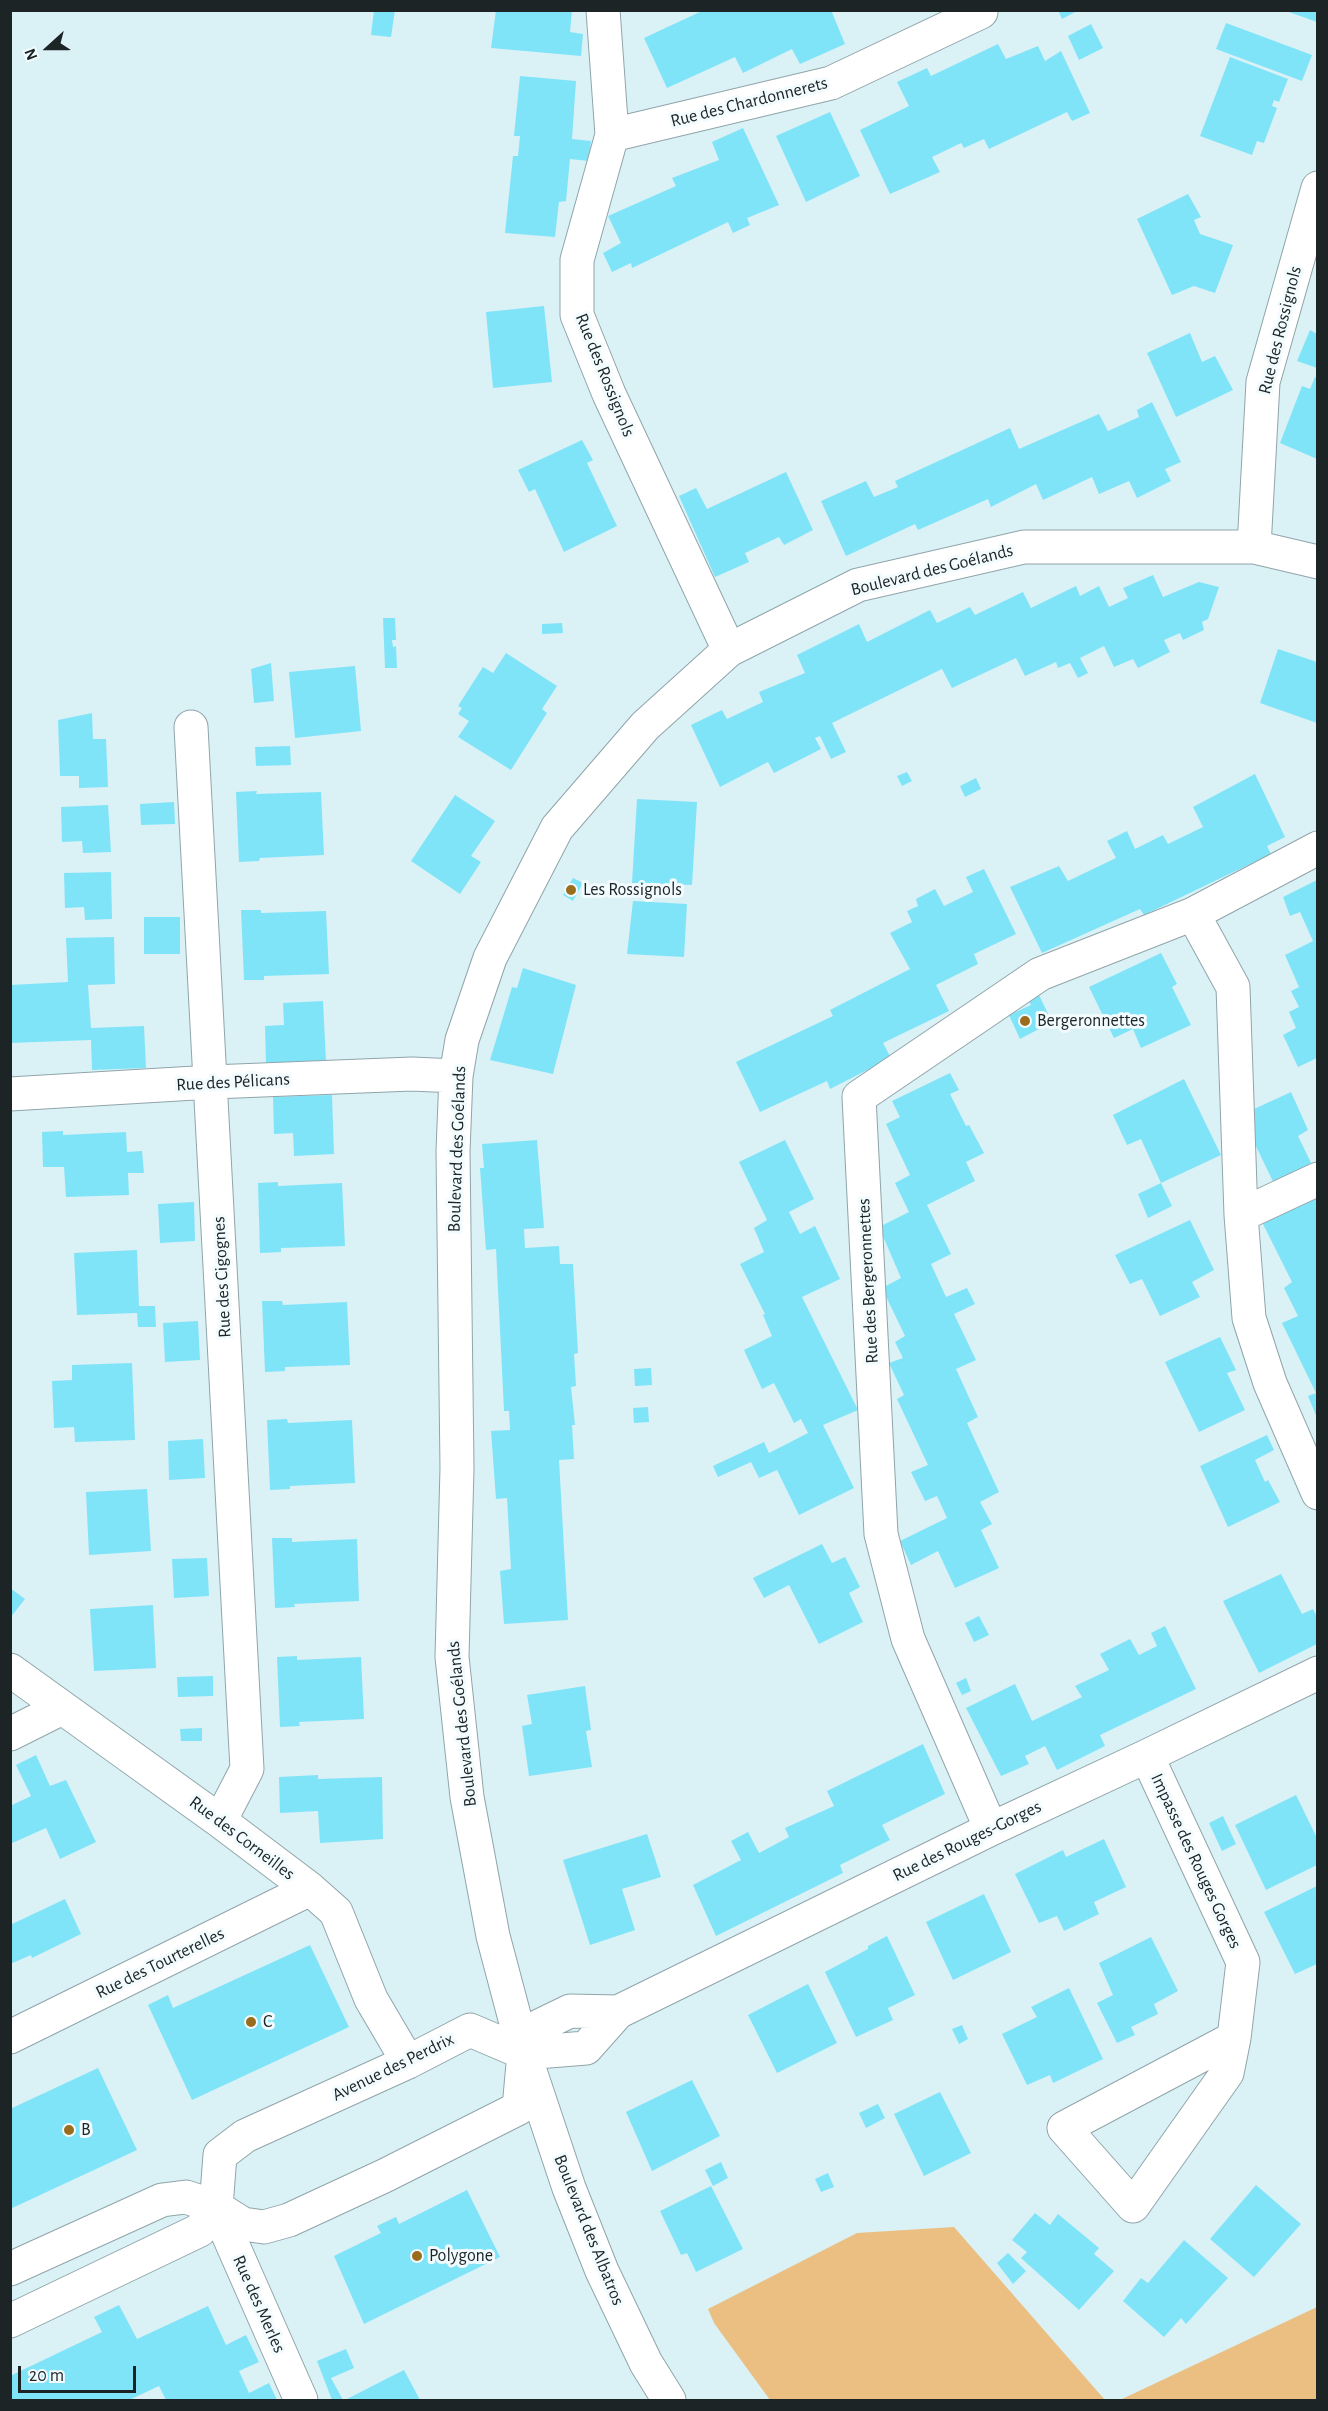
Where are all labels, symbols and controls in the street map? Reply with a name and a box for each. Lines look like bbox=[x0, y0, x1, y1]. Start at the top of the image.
north arrow bbox=[18, 18, 78, 78]
text: N bbox=[22, 46, 41, 63]
street label: Rue des Chardonnerets bbox=[668, 72, 830, 132]
street label: Rue des Rossignols bbox=[1254, 264, 1306, 396]
street label: Rue des Rossignols bbox=[570, 310, 640, 440]
street label: Boulevard des Goélands bbox=[849, 539, 1015, 601]
place label: Les Rossignols bbox=[583, 879, 682, 901]
marker: Les Rossignols bbox=[564, 883, 578, 897]
place label: Bergeronnettes bbox=[1037, 1010, 1145, 1032]
marker: Bergeronnettes bbox=[1018, 1014, 1032, 1028]
street label: Boulevard des Goélands bbox=[443, 1065, 471, 1233]
street label: Rue des Pélicans bbox=[176, 1068, 290, 1096]
street label: Rue des Bergeronnettes bbox=[853, 1198, 883, 1364]
street label: Rue des Cigognes bbox=[208, 1216, 236, 1338]
street label: Boulevard des Goélands bbox=[443, 1640, 481, 1808]
street label: Impasse des Rouges Gorges bbox=[1146, 1770, 1246, 1952]
street label: Rue des Corneilles bbox=[185, 1791, 299, 1885]
street label: Rue des Rouges-Gorges bbox=[889, 1796, 1045, 1886]
street label: Rue des Tourterelles bbox=[92, 1923, 228, 2003]
place label: C bbox=[263, 2011, 272, 2033]
marker: C bbox=[244, 2015, 258, 2029]
street label: Avenue des Perdrix bbox=[329, 2028, 457, 2106]
place label: B bbox=[81, 2119, 91, 2141]
marker: B bbox=[62, 2123, 76, 2137]
street label: Boulevard des Albatros bbox=[549, 2152, 629, 2308]
place label: Polygone bbox=[429, 2245, 493, 2267]
marker: Polygone bbox=[410, 2249, 424, 2263]
street label: Rue des Merles bbox=[228, 2252, 290, 2356]
scale bar bbox=[21, 2354, 140, 2392]
text: 20 m bbox=[29, 2367, 64, 2385]

